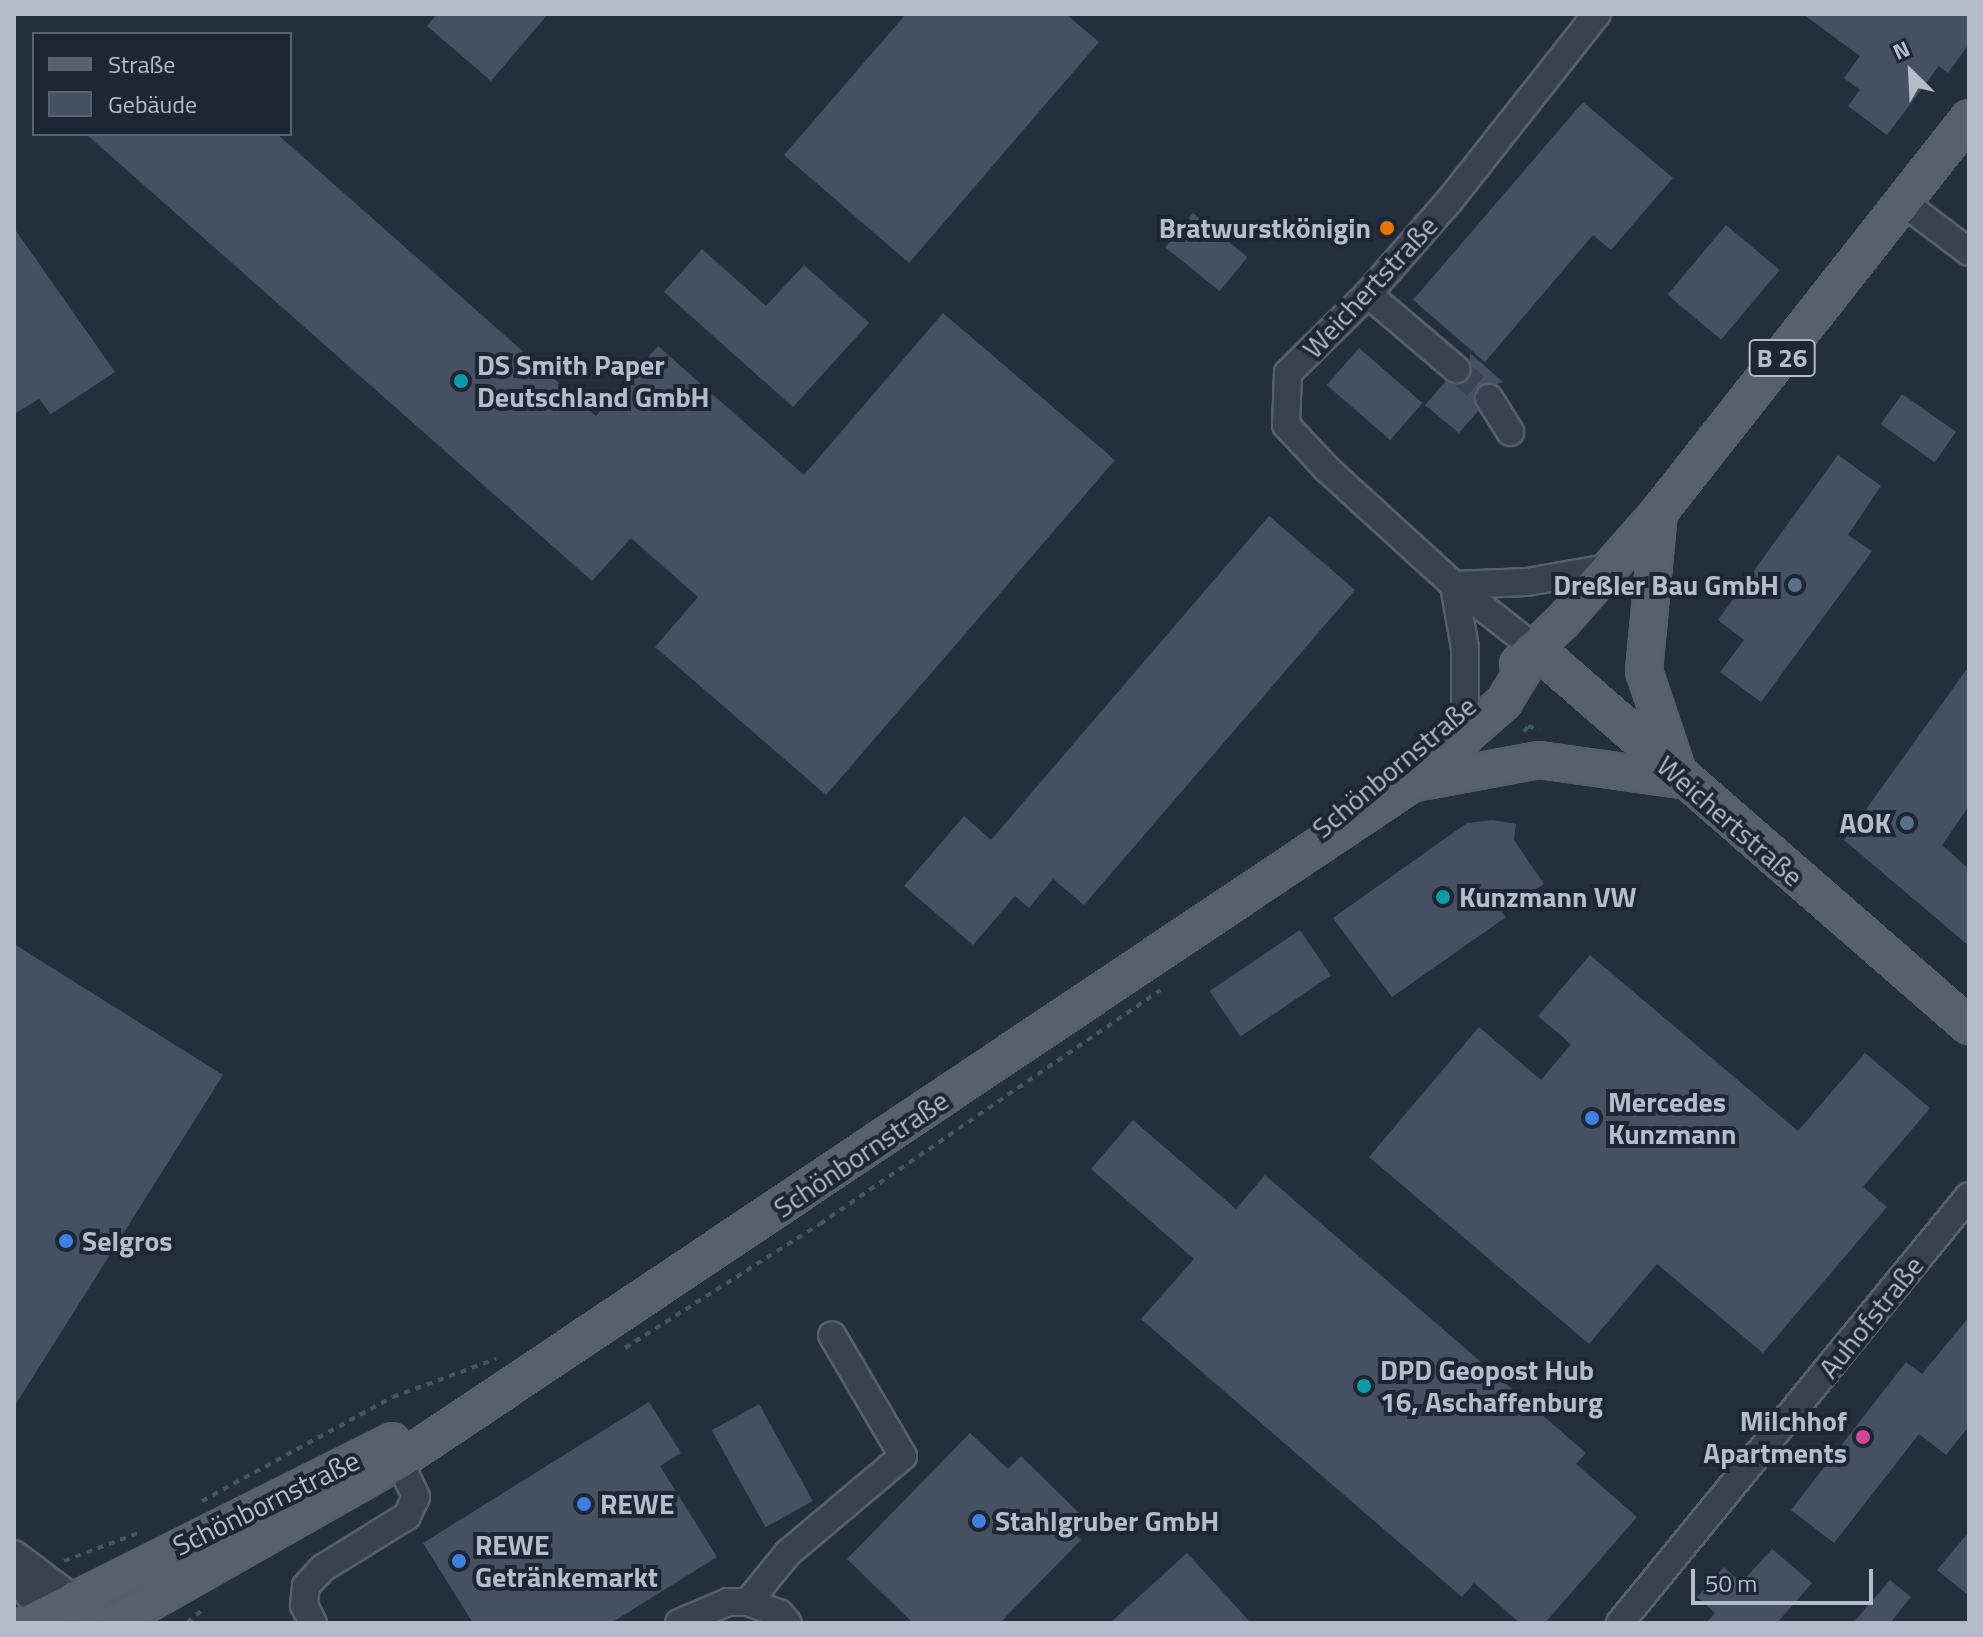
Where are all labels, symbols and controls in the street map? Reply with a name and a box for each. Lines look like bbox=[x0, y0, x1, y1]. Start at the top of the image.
text: N bbox=[1887, 31, 1915, 69]
legend bbox=[32, 32, 292, 136]
north arrow bbox=[1871, 32, 1951, 112]
text: Straße bbox=[108, 46, 175, 82]
text: Gebäude bbox=[108, 86, 197, 122]
street label: Weichertstraße bbox=[1296, 209, 1444, 365]
place label: Bratwurstkönigin bbox=[1159, 211, 1371, 245]
marker: Bratwurstkönigin bbox=[1378, 219, 1396, 237]
road number: B 26 bbox=[1748, 336, 1816, 380]
place label: DS Smith Paper Deutschland GmbH bbox=[477, 348, 710, 414]
marker: DS Smith Paper Deutschland GmbH bbox=[452, 372, 470, 390]
place label: Dreßler Bau GmbH bbox=[1553, 568, 1779, 602]
marker: Dreßler Bau GmbH bbox=[1786, 576, 1804, 594]
street label: Schönbornstraße bbox=[1305, 689, 1483, 845]
street label: Weichertstraße bbox=[1650, 749, 1810, 893]
place label: AOK bbox=[1840, 806, 1891, 840]
marker: AOK bbox=[1898, 814, 1916, 832]
place label: Kunzmann VW bbox=[1459, 880, 1637, 914]
marker: Kunzmann VW bbox=[1434, 888, 1452, 906]
street label: Schönbornstraße bbox=[767, 1083, 955, 1225]
place label: Mercedes Kunzmann bbox=[1608, 1085, 1737, 1151]
marker: Mercedes Kunzmann bbox=[1583, 1109, 1601, 1127]
place label: Selgros bbox=[82, 1224, 173, 1258]
marker: Selgros bbox=[57, 1232, 75, 1250]
street label: Auhofstraße bbox=[1812, 1249, 1930, 1385]
place label: DPD Geopost Hub 16, Aschaffenburg bbox=[1380, 1353, 1603, 1419]
marker: DPD Geopost Hub 16, Aschaffenburg bbox=[1355, 1377, 1373, 1395]
place label: Milchhof Apartments bbox=[1703, 1404, 1847, 1470]
marker: Milchhof Apartments bbox=[1854, 1428, 1872, 1446]
street label: Schönbornstraße bbox=[167, 1443, 365, 1563]
place label: REWE bbox=[600, 1487, 674, 1521]
marker: REWE bbox=[575, 1495, 593, 1513]
place label: Stahlgruber GmbH bbox=[995, 1504, 1219, 1538]
marker: Stahlgruber GmbH bbox=[970, 1512, 988, 1530]
place label: REWE Getränkemarkt bbox=[475, 1528, 658, 1594]
marker: REWE Getränkemarkt bbox=[450, 1552, 468, 1570]
scale bar bbox=[1695, 1553, 1877, 1603]
text: 50 m bbox=[1705, 1565, 1757, 1601]

